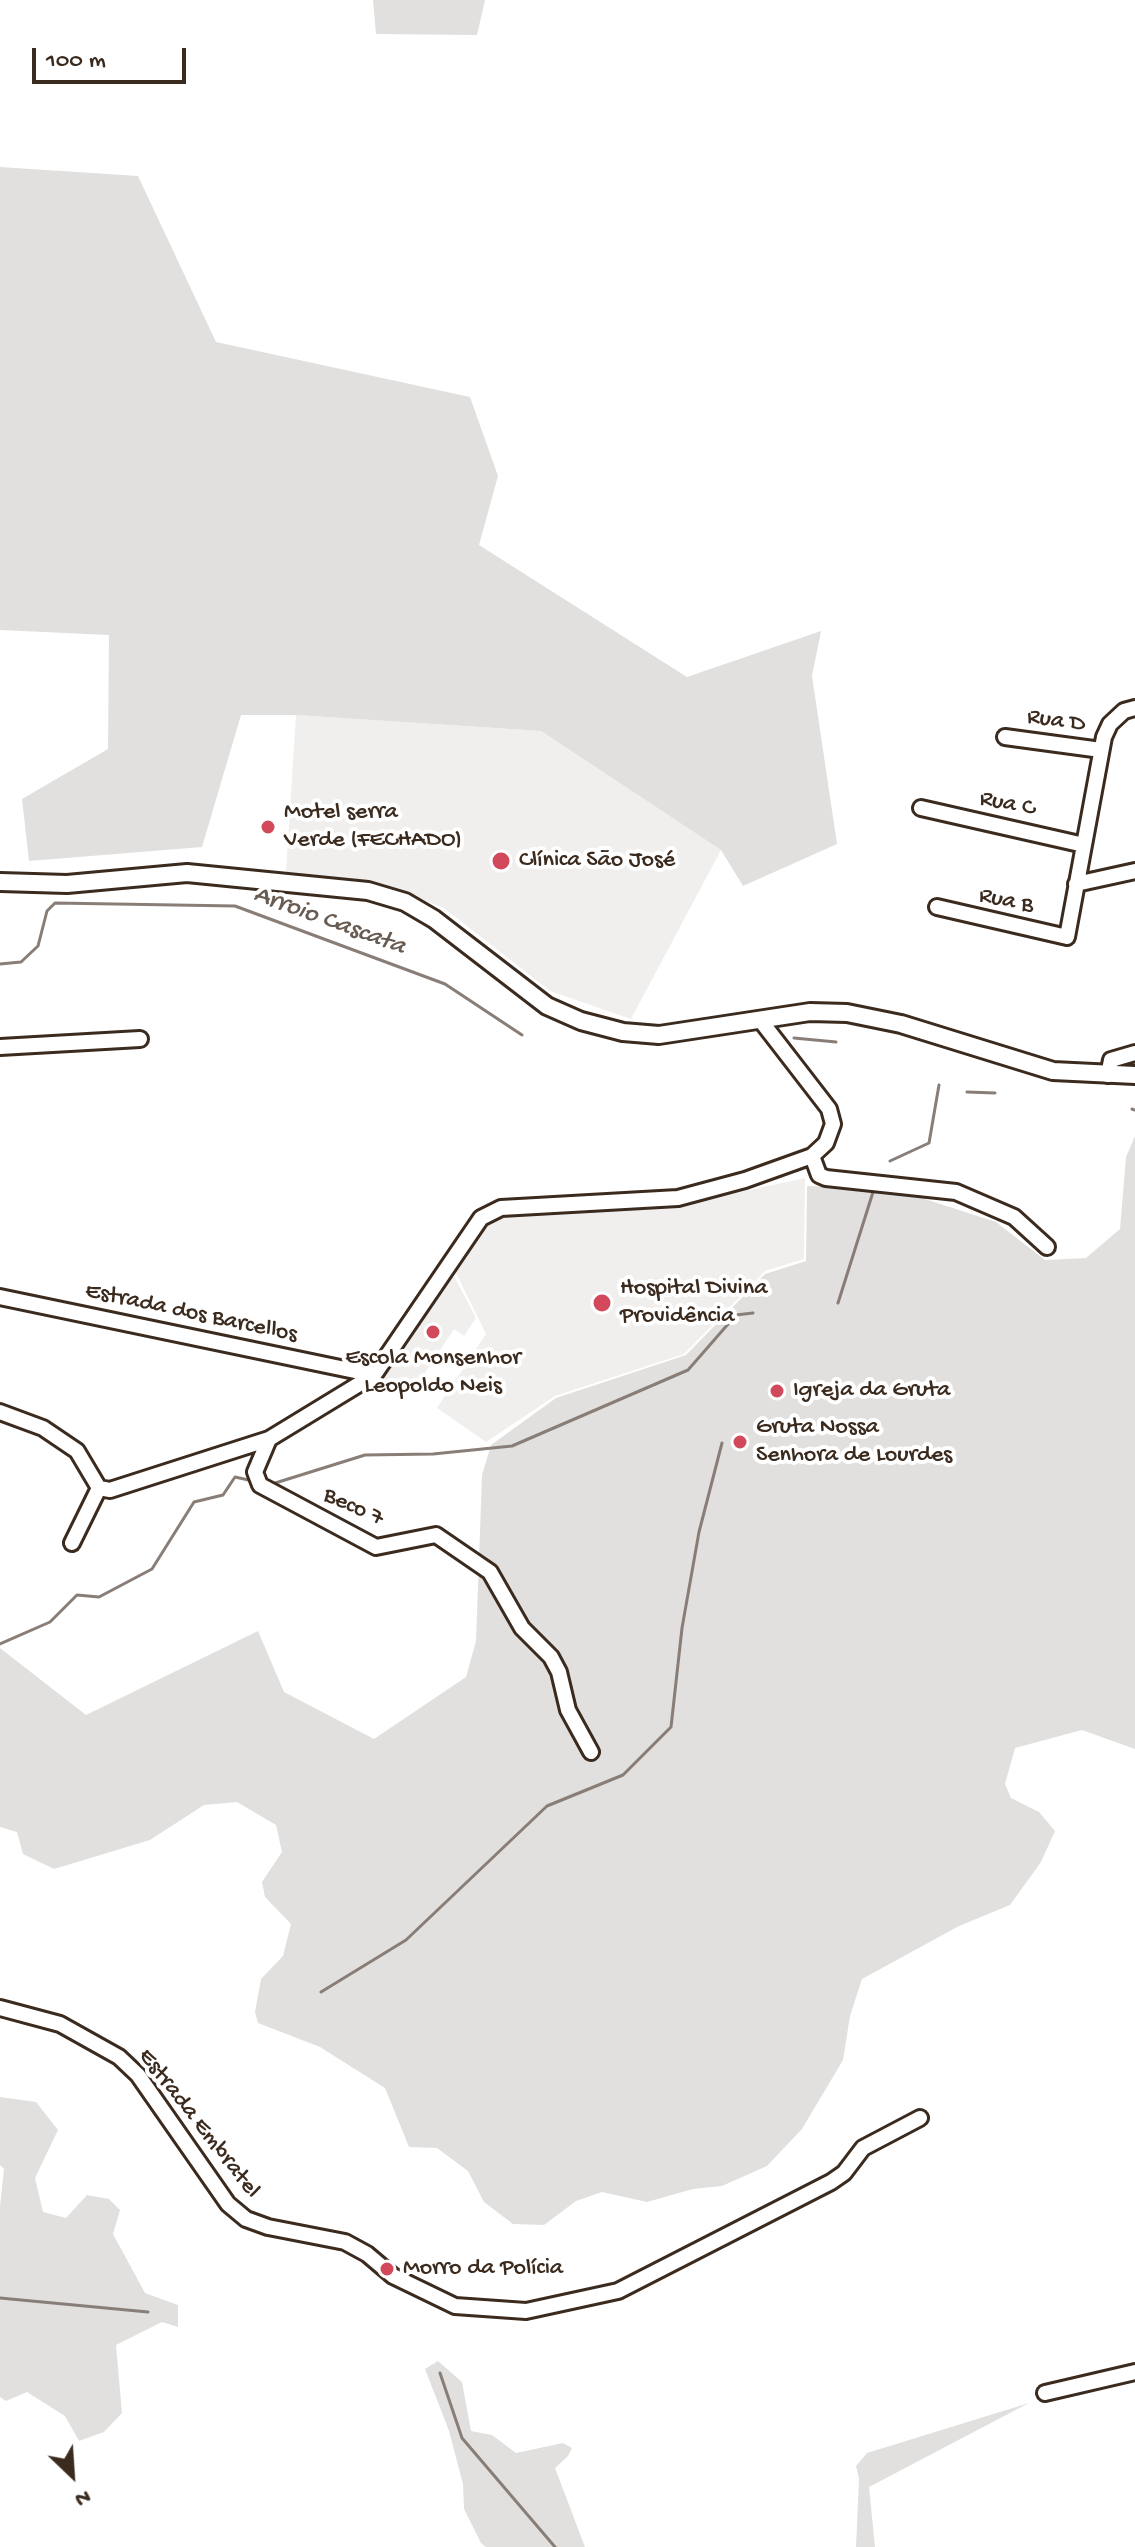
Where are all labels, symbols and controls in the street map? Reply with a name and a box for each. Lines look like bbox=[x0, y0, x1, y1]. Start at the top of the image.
scale bar bbox=[36, 32, 190, 82]
text: 100 m bbox=[46, 47, 106, 76]
street label: Rua D bbox=[1025, 704, 1087, 740]
street label: Rua C bbox=[977, 786, 1037, 824]
place label: Motel serra Verde (FECHADO) bbox=[284, 799, 462, 855]
marker: Motel serra Verde (FECHADO) bbox=[259, 818, 277, 836]
place label: Clínica São José bbox=[519, 847, 675, 875]
marker: Clínica São José bbox=[490, 850, 512, 872]
water label: Arroio Cascata bbox=[249, 880, 409, 964]
street label: Rua B bbox=[976, 882, 1036, 922]
place label: Hospital Divina Providência bbox=[620, 1275, 767, 1331]
street label: Estrada dos Barcellos bbox=[82, 1277, 300, 1351]
marker: Hospital Divina Providência bbox=[591, 1292, 613, 1314]
marker: Escola Monsenhor Leopoldo Neis bbox=[424, 1323, 442, 1341]
place label: Escola Monsenhor Leopoldo Neis bbox=[345, 1345, 521, 1401]
place label: Igreja da Gruta bbox=[793, 1377, 950, 1405]
marker: Igreja da Gruta bbox=[768, 1382, 786, 1400]
place label: Gruta Nossa Senhora de Lourdes bbox=[756, 1414, 952, 1470]
marker: Gruta Nossa Senhora de Lourdes bbox=[731, 1433, 749, 1451]
street label: Beco 7 bbox=[318, 1482, 388, 1534]
street label: Estrada Embratel bbox=[130, 2043, 266, 2205]
place label: Morro da Polícia bbox=[403, 2255, 563, 2283]
marker: Morro da Polícia bbox=[378, 2260, 396, 2278]
north arrow bbox=[32, 2435, 112, 2515]
text: N bbox=[70, 2482, 94, 2512]

